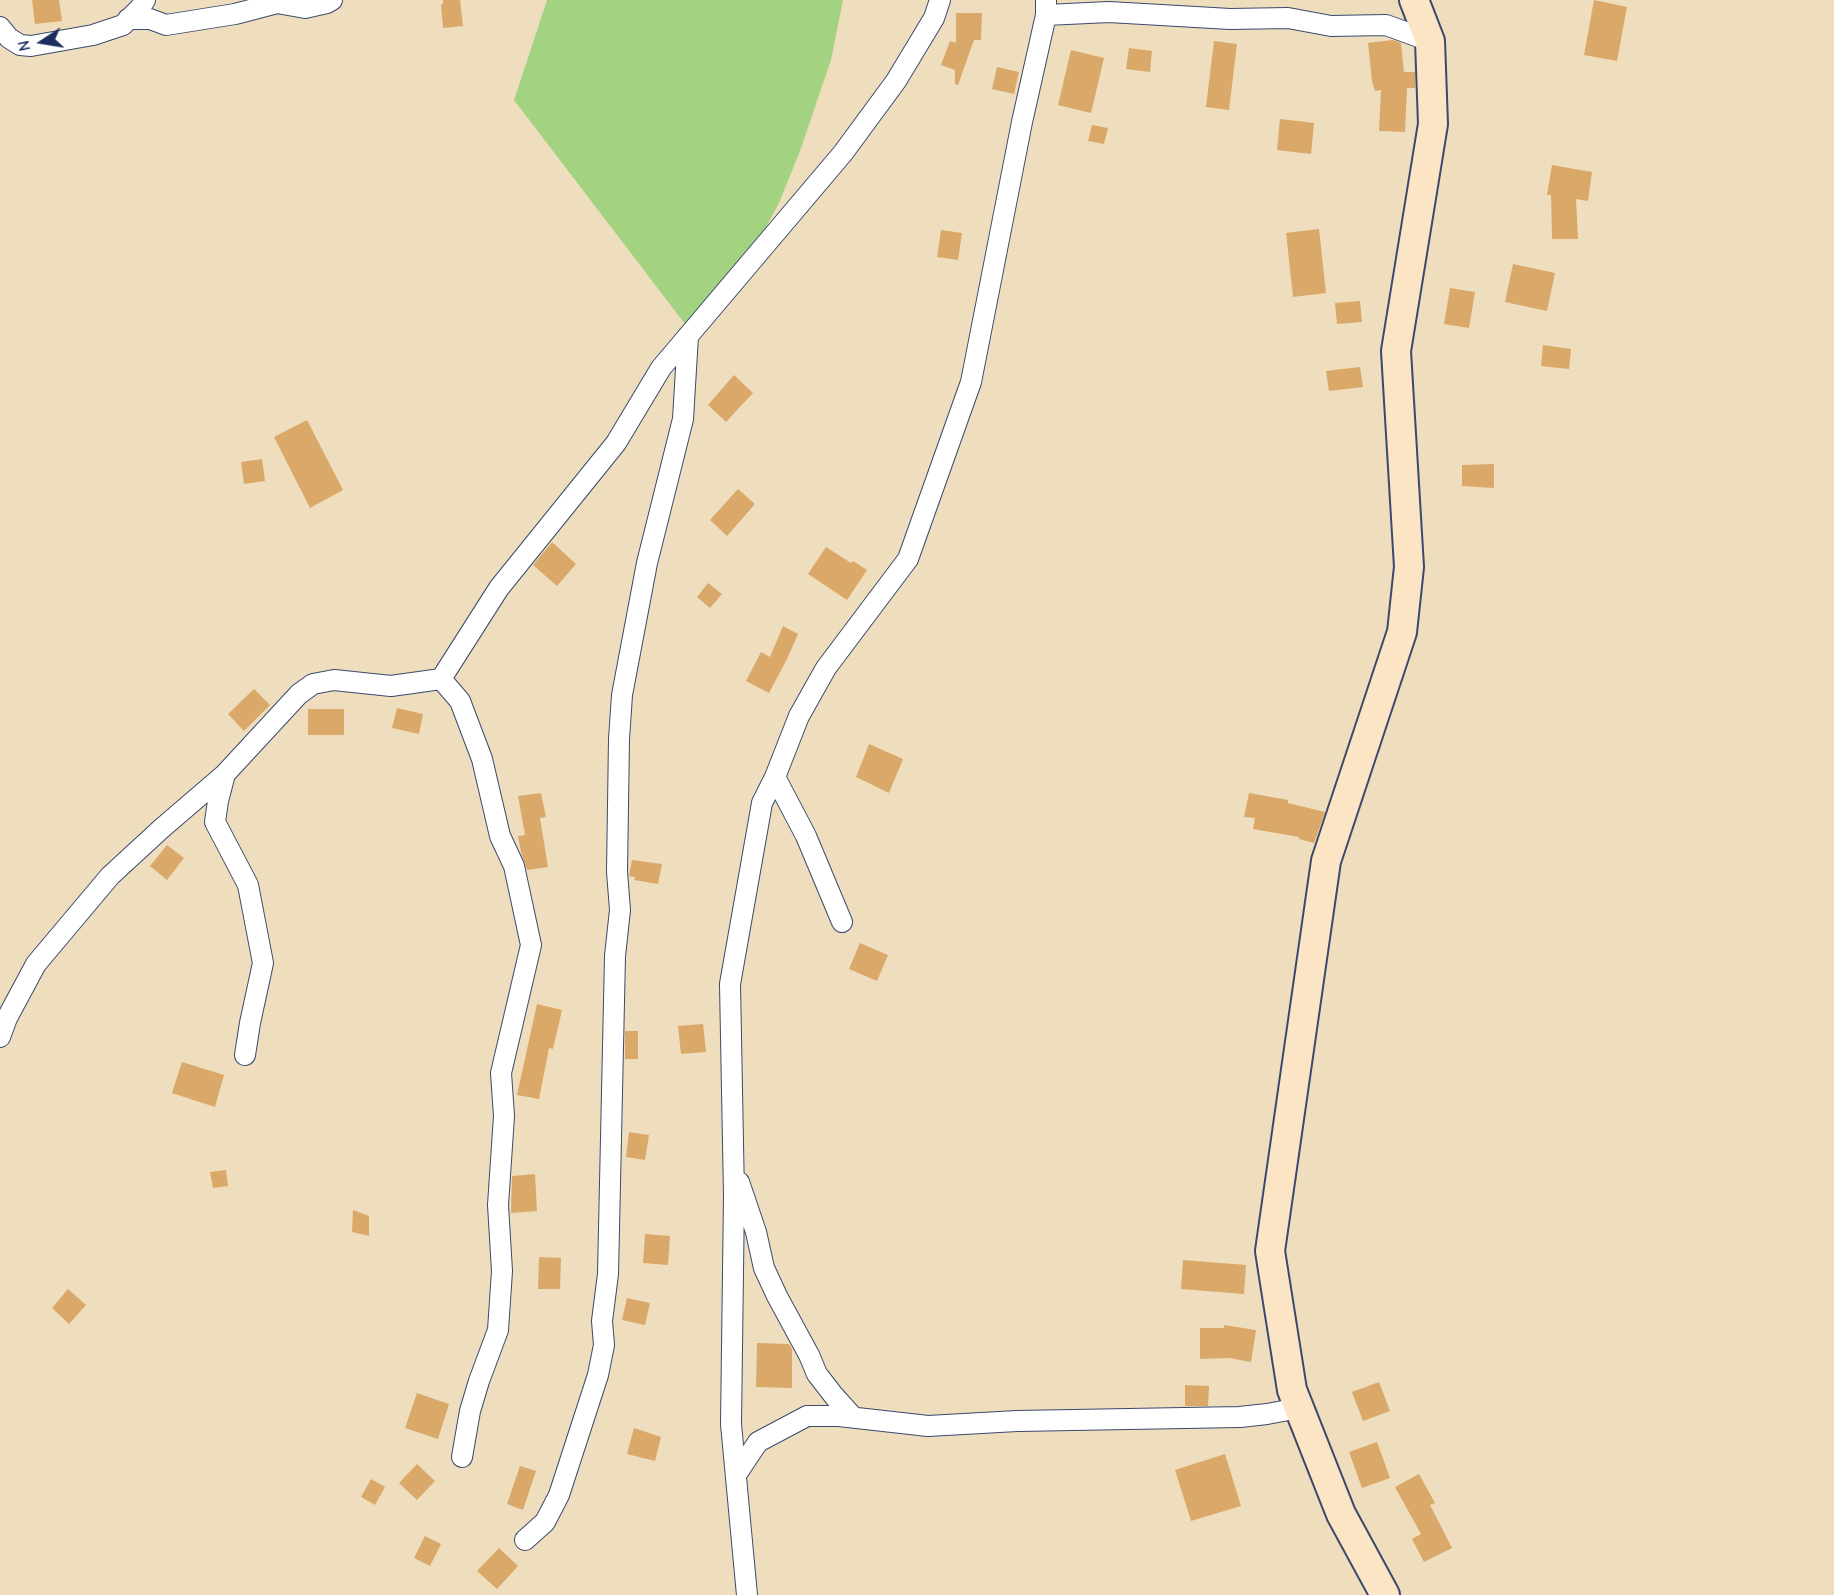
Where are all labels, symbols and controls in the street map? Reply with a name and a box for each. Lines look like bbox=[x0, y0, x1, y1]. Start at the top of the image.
north arrow bbox=[12, 12, 72, 72]
text: N bbox=[15, 39, 34, 53]

